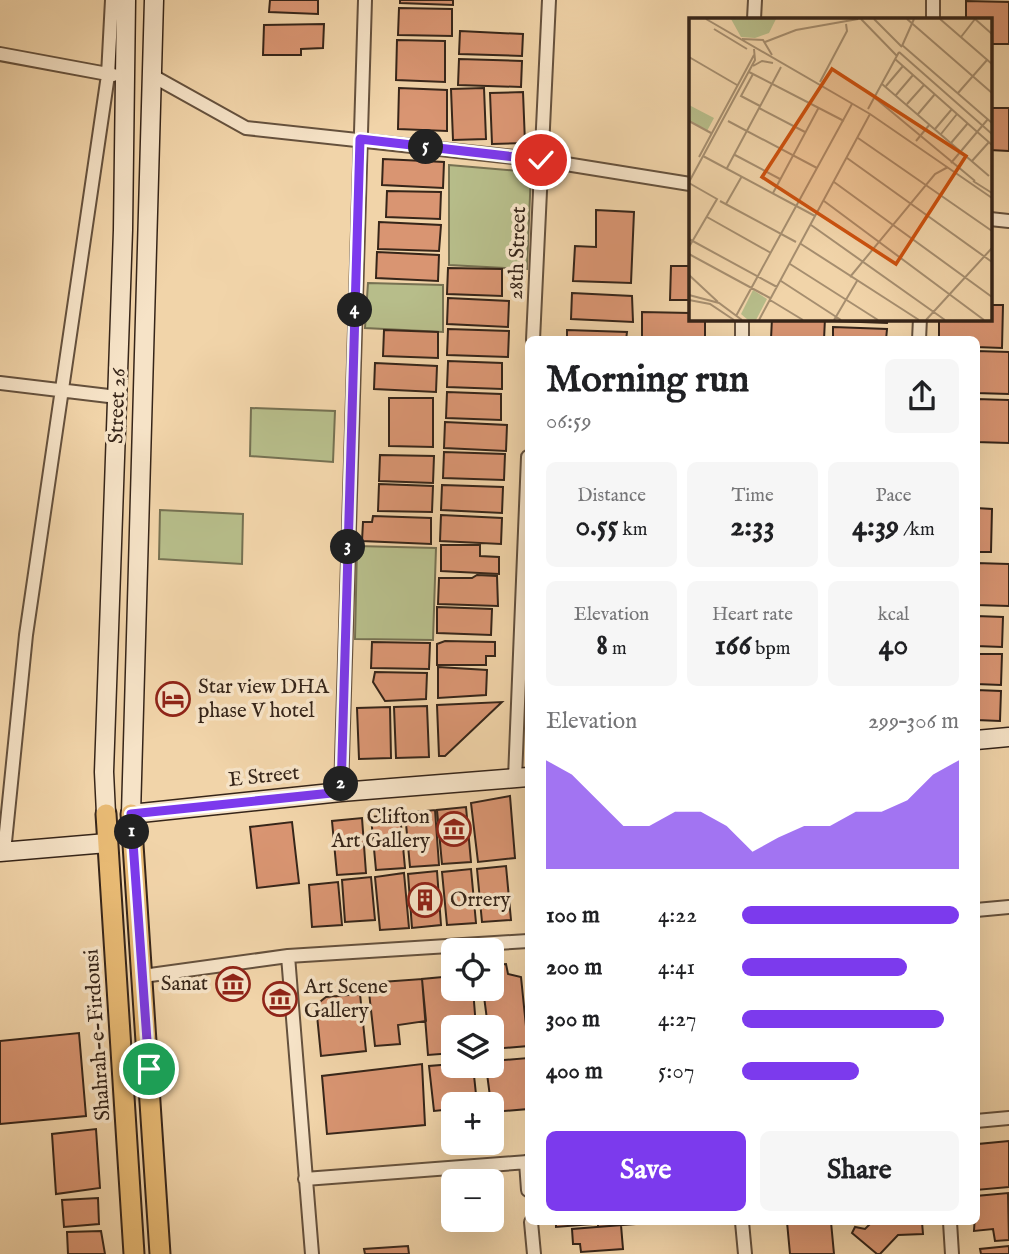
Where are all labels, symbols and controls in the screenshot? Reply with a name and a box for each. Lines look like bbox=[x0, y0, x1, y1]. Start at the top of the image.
inset map bbox=[689, 18, 992, 320]
pin: 5 bbox=[408, 130, 444, 164]
pin bbox=[511, 130, 571, 190]
text: 5 bbox=[422, 134, 429, 158]
icon: check bbox=[522, 141, 560, 179]
street label: 28th Street bbox=[503, 206, 533, 300]
pin: 4 bbox=[338, 292, 372, 328]
text: 4 bbox=[350, 297, 359, 321]
text: Morning run bbox=[546, 357, 749, 405]
button: share bbox=[885, 359, 959, 433]
street label: Street 26 bbox=[103, 367, 133, 444]
text: 06:59 bbox=[546, 407, 591, 436]
text: Distance bbox=[577, 484, 646, 508]
text: Time bbox=[731, 484, 774, 508]
text: Pace bbox=[876, 484, 911, 508]
text: 0.55 bbox=[576, 508, 618, 546]
text: 2:33 bbox=[730, 508, 775, 546]
text: 4:39 bbox=[852, 508, 899, 546]
text: km bbox=[618, 518, 647, 542]
text: /km bbox=[899, 518, 935, 542]
pin: 3 bbox=[330, 530, 366, 564]
text: 3 bbox=[344, 534, 351, 558]
text: Elevation bbox=[574, 603, 649, 627]
text: Heart rate bbox=[712, 603, 793, 627]
text: kcal bbox=[878, 603, 909, 627]
text: 8 bbox=[596, 627, 608, 665]
text: 166 bbox=[715, 627, 751, 665]
text: 40 bbox=[879, 627, 908, 665]
text: m bbox=[608, 637, 627, 661]
text: bpm bbox=[751, 637, 790, 661]
place label: Star view DHA phase V hotel bbox=[198, 674, 330, 725]
hotel icon: Star view DHA phase V hotel bbox=[154, 680, 192, 718]
text: Elevation bbox=[546, 707, 637, 736]
text: 299–306 m bbox=[868, 707, 959, 736]
street label: E Street bbox=[227, 760, 301, 794]
pin: 2 bbox=[324, 766, 358, 802]
text: 2 bbox=[336, 771, 345, 795]
place label: Clifton Art Gallery bbox=[330, 804, 431, 855]
museum icon: Clifton Art Gallery bbox=[435, 810, 473, 848]
pin: 1 bbox=[114, 814, 150, 850]
text: 1 bbox=[128, 819, 135, 843]
building icon: Orrery bbox=[406, 881, 444, 919]
place label: Orrery bbox=[450, 887, 511, 914]
text: 100 m bbox=[546, 901, 600, 930]
text: 4:22 bbox=[658, 901, 697, 930]
map controls bbox=[441, 938, 504, 1232]
button: locate bbox=[441, 938, 504, 1001]
street label: Shahrah-e-Firdousi bbox=[79, 948, 117, 1122]
text: 200 m bbox=[546, 953, 602, 982]
text: 4:41 bbox=[658, 953, 695, 982]
museum icon: Sanat bbox=[214, 965, 252, 1003]
place label: Sanat bbox=[161, 971, 208, 998]
place label: Art Scene Gallery bbox=[303, 974, 388, 1025]
museum icon: Art Scene Gallery bbox=[261, 980, 299, 1018]
text: 300 m bbox=[546, 1005, 600, 1034]
text: 4:27 bbox=[658, 1005, 697, 1034]
button: layers bbox=[441, 1015, 504, 1078]
pin bbox=[119, 1039, 179, 1099]
icon: arrive bbox=[130, 1050, 168, 1088]
text: 400 m bbox=[546, 1057, 603, 1086]
text: 5:07 bbox=[658, 1057, 694, 1086]
button: + bbox=[441, 1092, 504, 1155]
button: Save bbox=[546, 1131, 746, 1211]
button: Share bbox=[760, 1131, 959, 1211]
button: − bbox=[441, 1169, 504, 1232]

